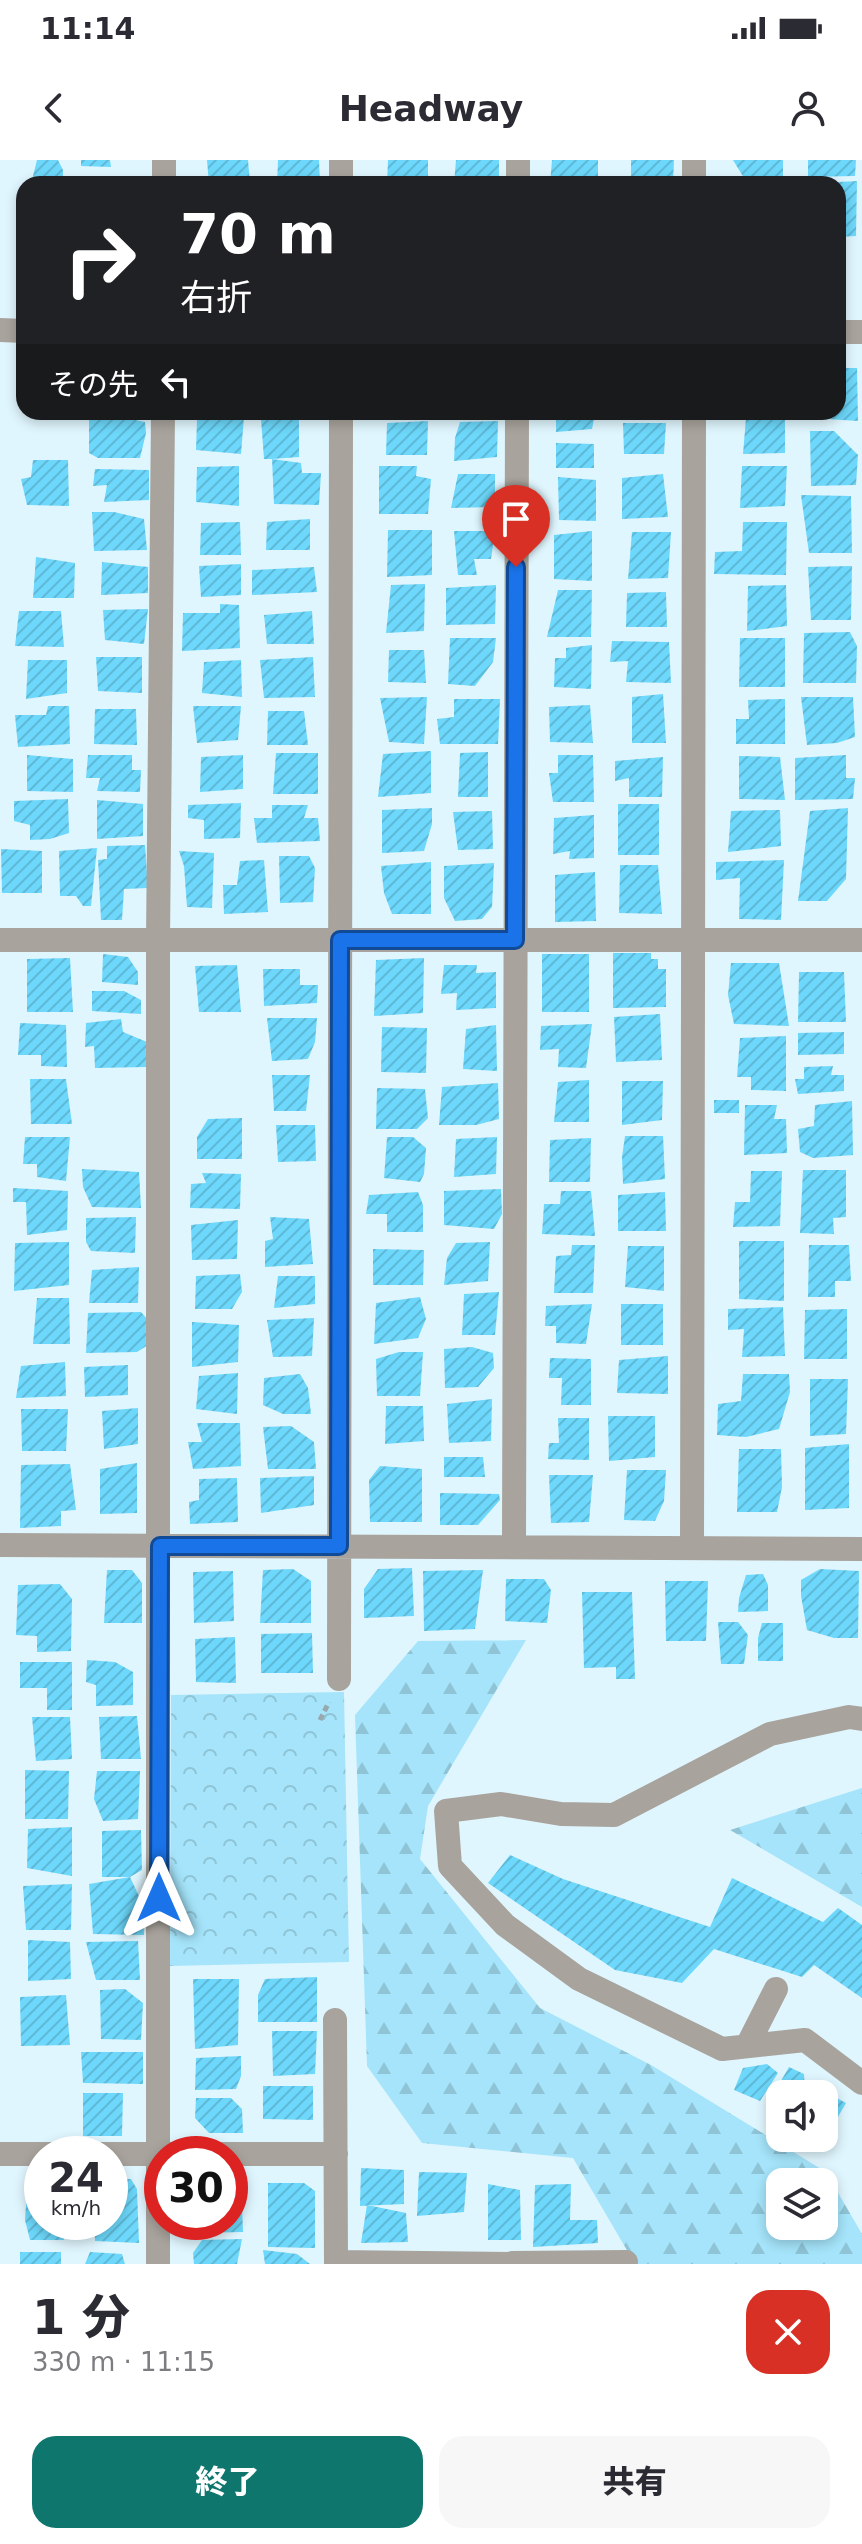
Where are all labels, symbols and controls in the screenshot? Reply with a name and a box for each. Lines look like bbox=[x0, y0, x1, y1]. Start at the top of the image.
text: 11:14 bbox=[40, 11, 136, 46]
icon: back bbox=[32, 86, 76, 130]
icon: person bbox=[786, 86, 830, 130]
text: Headway bbox=[339, 88, 523, 129]
text: 70 m bbox=[180, 201, 336, 266]
icon: right bbox=[48, 208, 152, 312]
text: 右折 bbox=[180, 277, 252, 318]
icon: left bbox=[154, 360, 198, 404]
text: その先 bbox=[48, 367, 138, 402]
pin bbox=[482, 485, 550, 567]
icon: arrive bbox=[494, 497, 538, 541]
position arrow bbox=[117, 1856, 201, 1940]
map controls bbox=[766, 2080, 838, 2240]
button: sound bbox=[766, 2080, 838, 2152]
speed limit sign: 30 bbox=[144, 2136, 248, 2240]
text: 24 bbox=[48, 2155, 104, 2201]
button: layers bbox=[766, 2168, 838, 2240]
text: km/h bbox=[51, 2196, 101, 2220]
text: 1 分 bbox=[32, 2289, 130, 2345]
button: close bbox=[746, 2290, 830, 2374]
text: 330 m · 11:15 bbox=[32, 2347, 215, 2377]
button: 終了 bbox=[32, 2436, 423, 2528]
button: 共有 bbox=[439, 2436, 830, 2528]

